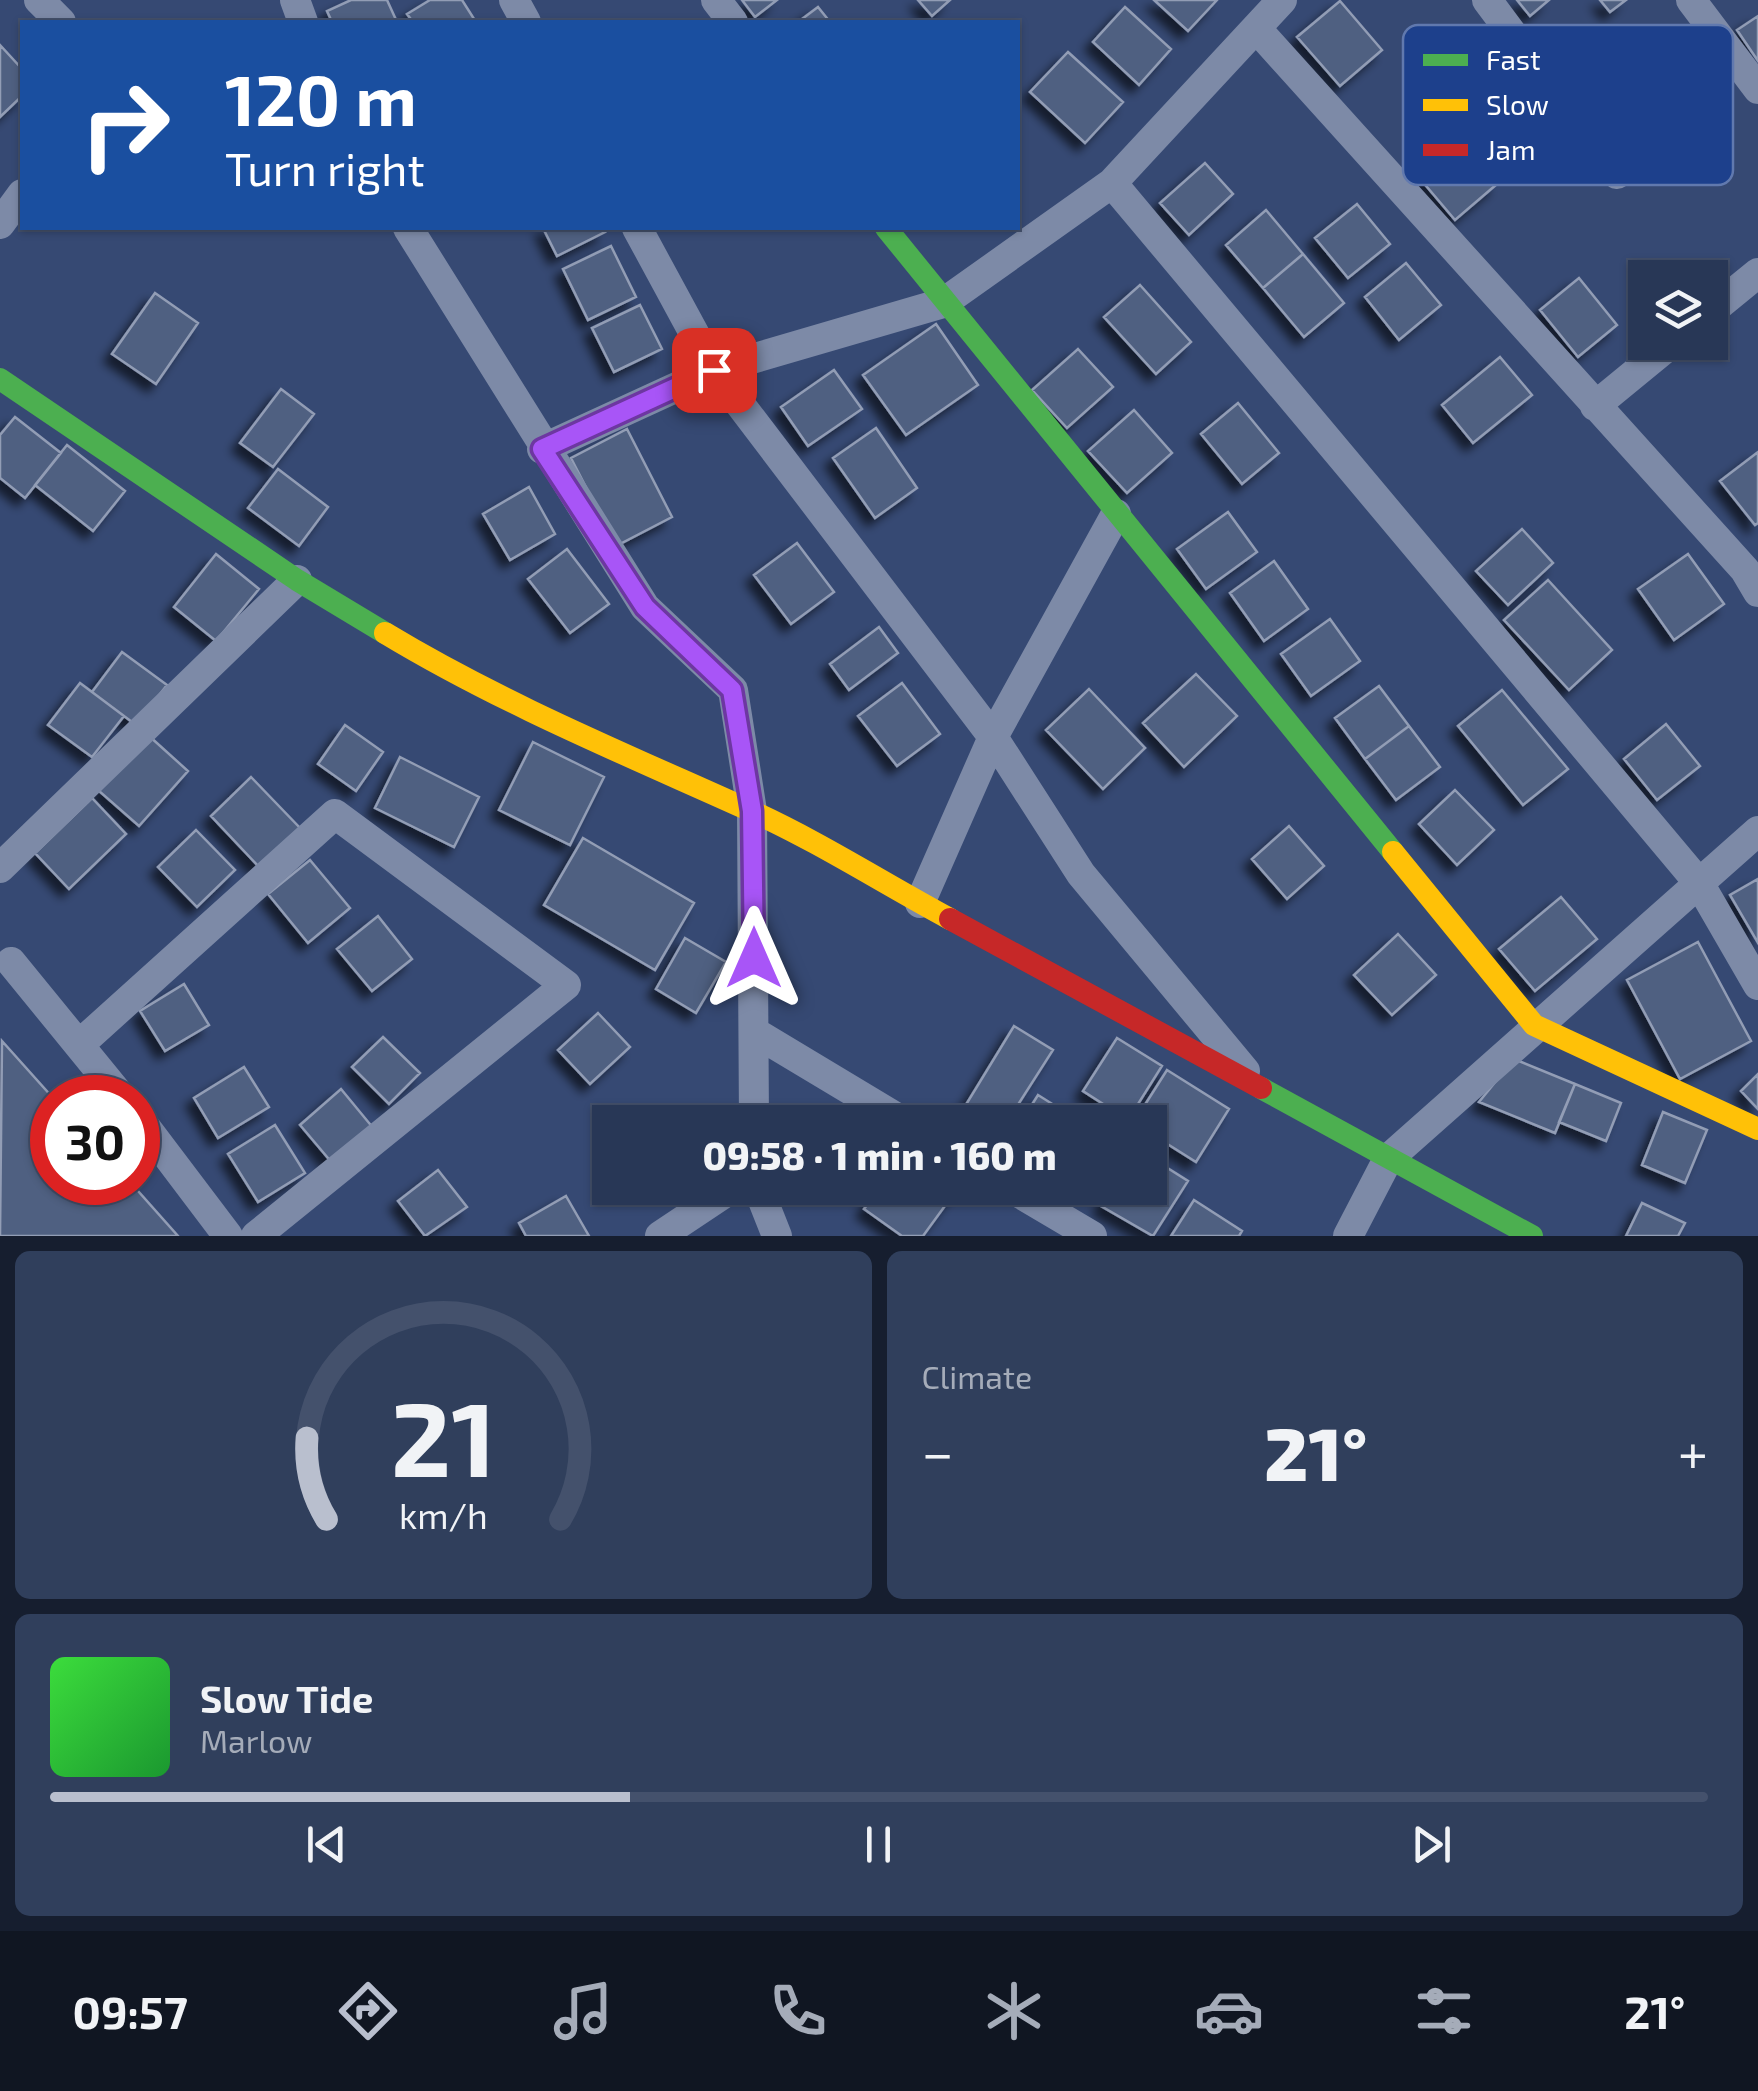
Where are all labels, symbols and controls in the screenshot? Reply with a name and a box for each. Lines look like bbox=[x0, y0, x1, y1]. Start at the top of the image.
legend bbox=[1403, 25, 1733, 185]
text: Fast bbox=[1486, 42, 1541, 76]
text: 120 m bbox=[225, 56, 417, 140]
icon: right bbox=[60, 60, 190, 190]
text: Slow bbox=[1486, 87, 1549, 121]
text: Jam bbox=[1486, 132, 1535, 166]
text: Turn right bbox=[225, 141, 425, 195]
map controls bbox=[1628, 260, 1728, 360]
button: layers bbox=[1628, 260, 1728, 360]
pin bbox=[672, 328, 757, 413]
icon: arrive bbox=[687, 343, 742, 398]
position arrow bbox=[702, 906, 806, 1010]
speed limit sign: 30 bbox=[30, 1075, 160, 1205]
text: 09:58 · 1 min · 160 m bbox=[702, 1132, 1057, 1178]
text: Climate bbox=[922, 1357, 1032, 1395]
text: 21 bbox=[391, 1373, 496, 1498]
text: 21° bbox=[1264, 1406, 1367, 1496]
text: − bbox=[922, 1418, 954, 1484]
text: + bbox=[1678, 1418, 1708, 1484]
text: km/h bbox=[399, 1493, 488, 1536]
text: Slow Tide bbox=[200, 1675, 373, 1721]
text: Marlow bbox=[200, 1721, 312, 1759]
icon: previous bbox=[299, 1817, 354, 1872]
icon: pause bbox=[851, 1817, 906, 1872]
icon: next bbox=[1404, 1817, 1459, 1872]
icon: directions bbox=[333, 1976, 403, 2046]
icon: music bbox=[548, 1976, 618, 2046]
icon: phone bbox=[763, 1976, 833, 2046]
icon: climate bbox=[979, 1976, 1049, 2046]
icon: car bbox=[1194, 1976, 1264, 2046]
icon: filters bbox=[1409, 1976, 1479, 2046]
text: 09:57 bbox=[73, 1984, 188, 2038]
text: 21° bbox=[1624, 1984, 1685, 2038]

